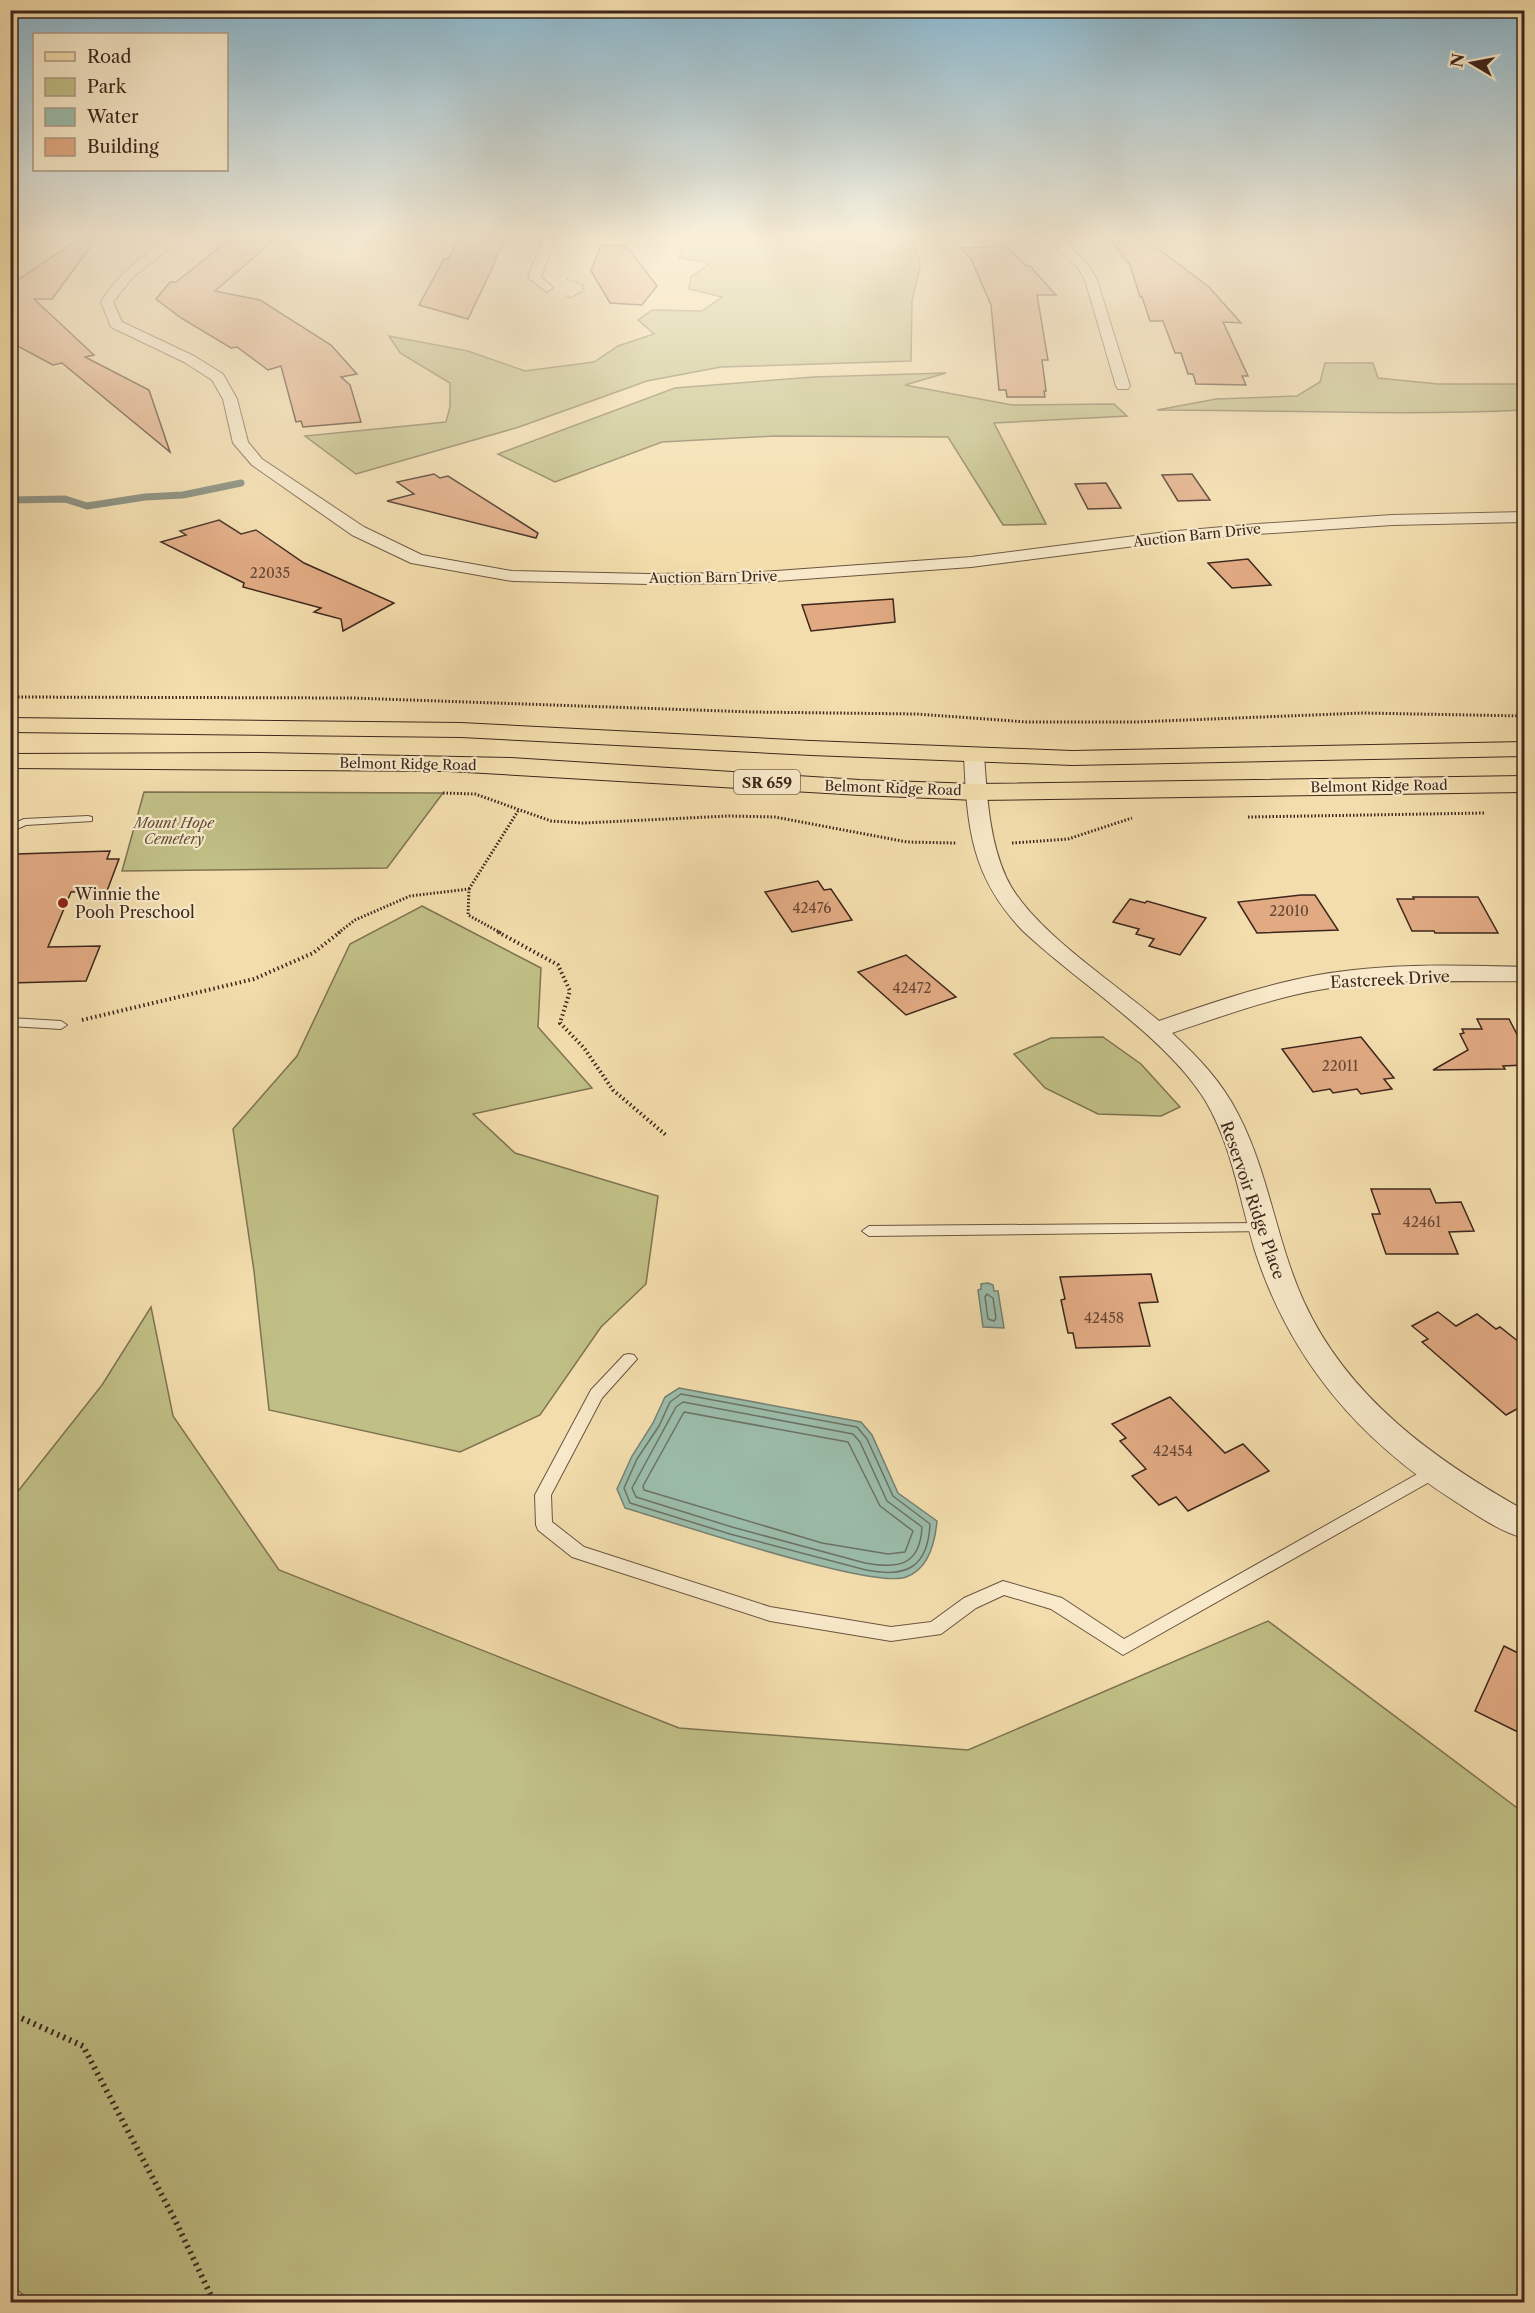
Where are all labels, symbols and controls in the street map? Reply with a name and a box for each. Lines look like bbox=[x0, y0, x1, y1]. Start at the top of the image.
legend bbox=[33, 33, 228, 171]
north arrow bbox=[1442, 33, 1502, 93]
text: Road bbox=[87, 46, 132, 68]
text: N bbox=[1446, 52, 1468, 69]
text: Park bbox=[87, 76, 128, 98]
text: Water bbox=[86, 106, 139, 128]
text: Building bbox=[87, 136, 159, 158]
street label: Auction Barn Drive bbox=[1131, 519, 1262, 551]
house number: 22035 bbox=[250, 564, 290, 582]
street label: Auction Barn Drive bbox=[648, 567, 777, 587]
street label: Belmont Ridge Road bbox=[339, 754, 477, 774]
road number: SR 659 bbox=[734, 770, 800, 794]
street label: Belmont Ridge Road bbox=[1310, 776, 1448, 796]
street label: Belmont Ridge Road bbox=[824, 777, 962, 799]
park label: Mount Hope Cemetery bbox=[132, 814, 215, 848]
place label: Winnie the Pooh Preschool bbox=[74, 884, 195, 922]
marker: Winnie the Pooh Preschool bbox=[56, 896, 70, 910]
house number: 42476 bbox=[792, 899, 832, 917]
house number: 22010 bbox=[1269, 902, 1309, 920]
street label: Eastcreek Drive bbox=[1330, 966, 1450, 992]
house number: 42472 bbox=[892, 979, 932, 997]
house number: 22011 bbox=[1322, 1057, 1358, 1075]
street label: Reservoir Ridge Place bbox=[1217, 1118, 1289, 1282]
house number: 42461 bbox=[1403, 1213, 1441, 1231]
house number: 42458 bbox=[1084, 1309, 1124, 1327]
house number: 42454 bbox=[1153, 1442, 1193, 1460]

